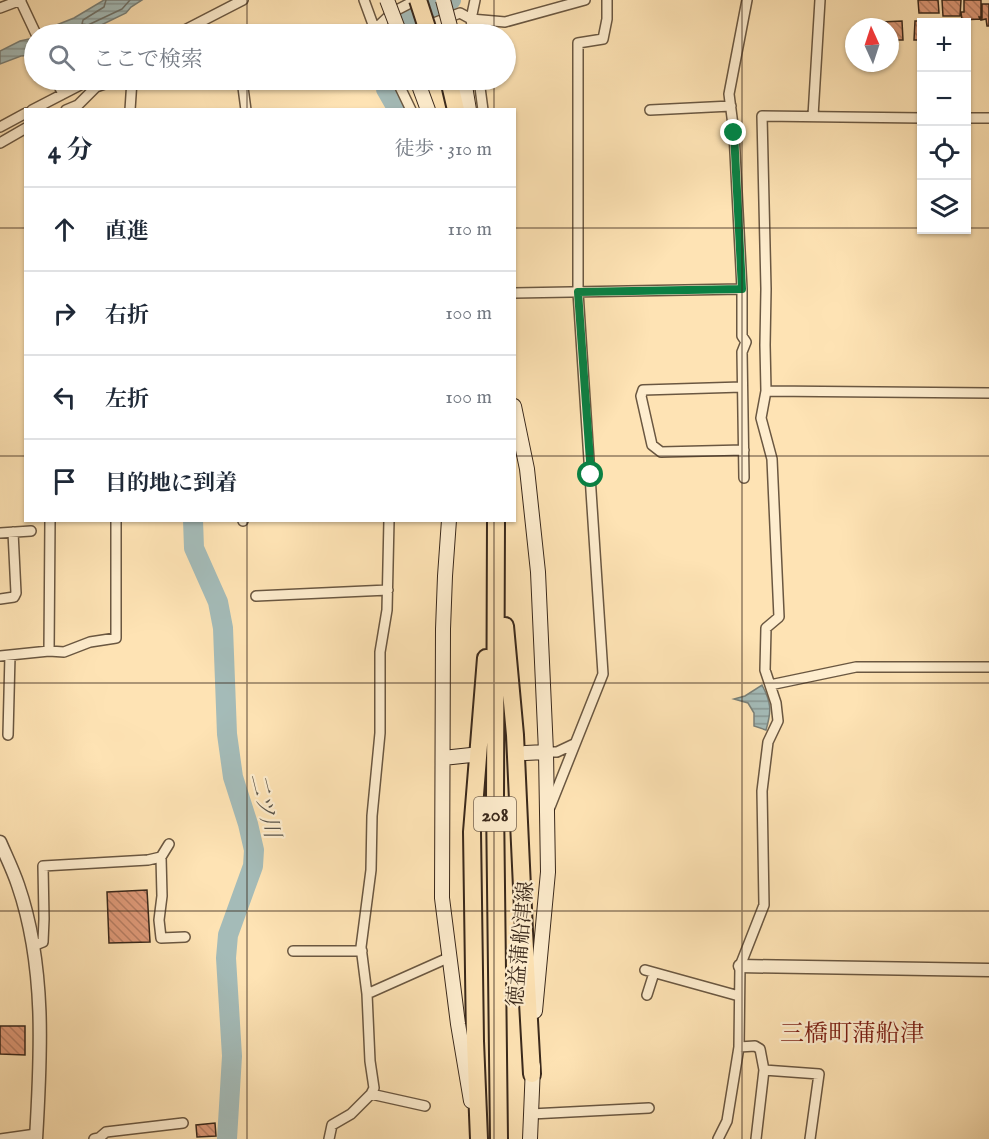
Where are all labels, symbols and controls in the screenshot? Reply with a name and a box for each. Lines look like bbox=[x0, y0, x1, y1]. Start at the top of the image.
north arrow bbox=[845, 18, 899, 72]
map controls bbox=[917, 18, 971, 234]
button: + bbox=[917, 18, 971, 72]
search box bbox=[24, 24, 516, 90]
icon: search bbox=[45, 41, 78, 74]
text: ここで検索 bbox=[93, 46, 203, 74]
button: − bbox=[917, 72, 971, 126]
route end bbox=[720, 119, 746, 145]
button: locate bbox=[917, 126, 971, 180]
text: 4 分 bbox=[48, 134, 92, 167]
text: 徒歩 · 310 m bbox=[394, 137, 492, 162]
button: layers bbox=[917, 180, 971, 234]
icon: ahead bbox=[48, 213, 81, 246]
text: 110 m bbox=[448, 217, 492, 242]
text: 直進 bbox=[105, 218, 149, 246]
icon: right bbox=[48, 297, 81, 330]
text: 100 m bbox=[445, 301, 492, 326]
text: 右折 bbox=[105, 302, 149, 330]
icon: left bbox=[48, 381, 81, 414]
text: 100 m bbox=[445, 385, 492, 410]
text: 左折 bbox=[105, 386, 149, 414]
route start bbox=[577, 461, 603, 487]
icon: arrive bbox=[48, 465, 81, 498]
text: 目的地に到着 bbox=[105, 470, 237, 498]
water label: 二ツ川 bbox=[242, 770, 286, 843]
road number: 208 bbox=[474, 797, 516, 831]
street label: 徳益蒲船津線 bbox=[503, 880, 540, 1008]
district label: 三橋町蒲船津 bbox=[780, 1019, 924, 1050]

